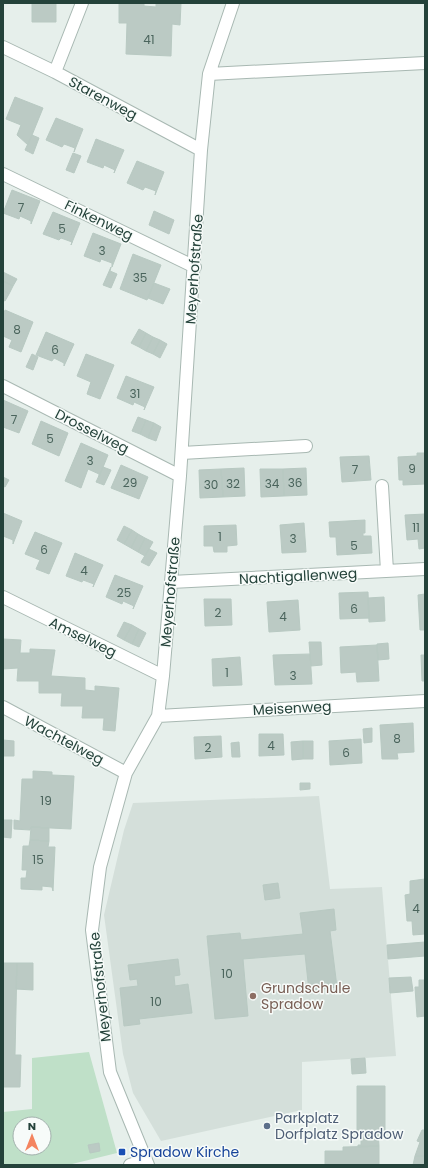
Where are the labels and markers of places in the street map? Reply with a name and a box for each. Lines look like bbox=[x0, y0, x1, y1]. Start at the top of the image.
place label: Grundschule Spradow bbox=[261, 978, 351, 1014]
marker: Grundschule Spradow bbox=[248, 991, 258, 1001]
place label: Parkplatz Dorfplatz Spradow bbox=[275, 1108, 404, 1144]
marker: Parkplatz Dorfplatz Spradow bbox=[262, 1121, 272, 1131]
place label: Spradow Kirche bbox=[130, 1142, 240, 1162]
marker: Spradow Kirche bbox=[117, 1147, 127, 1157]

